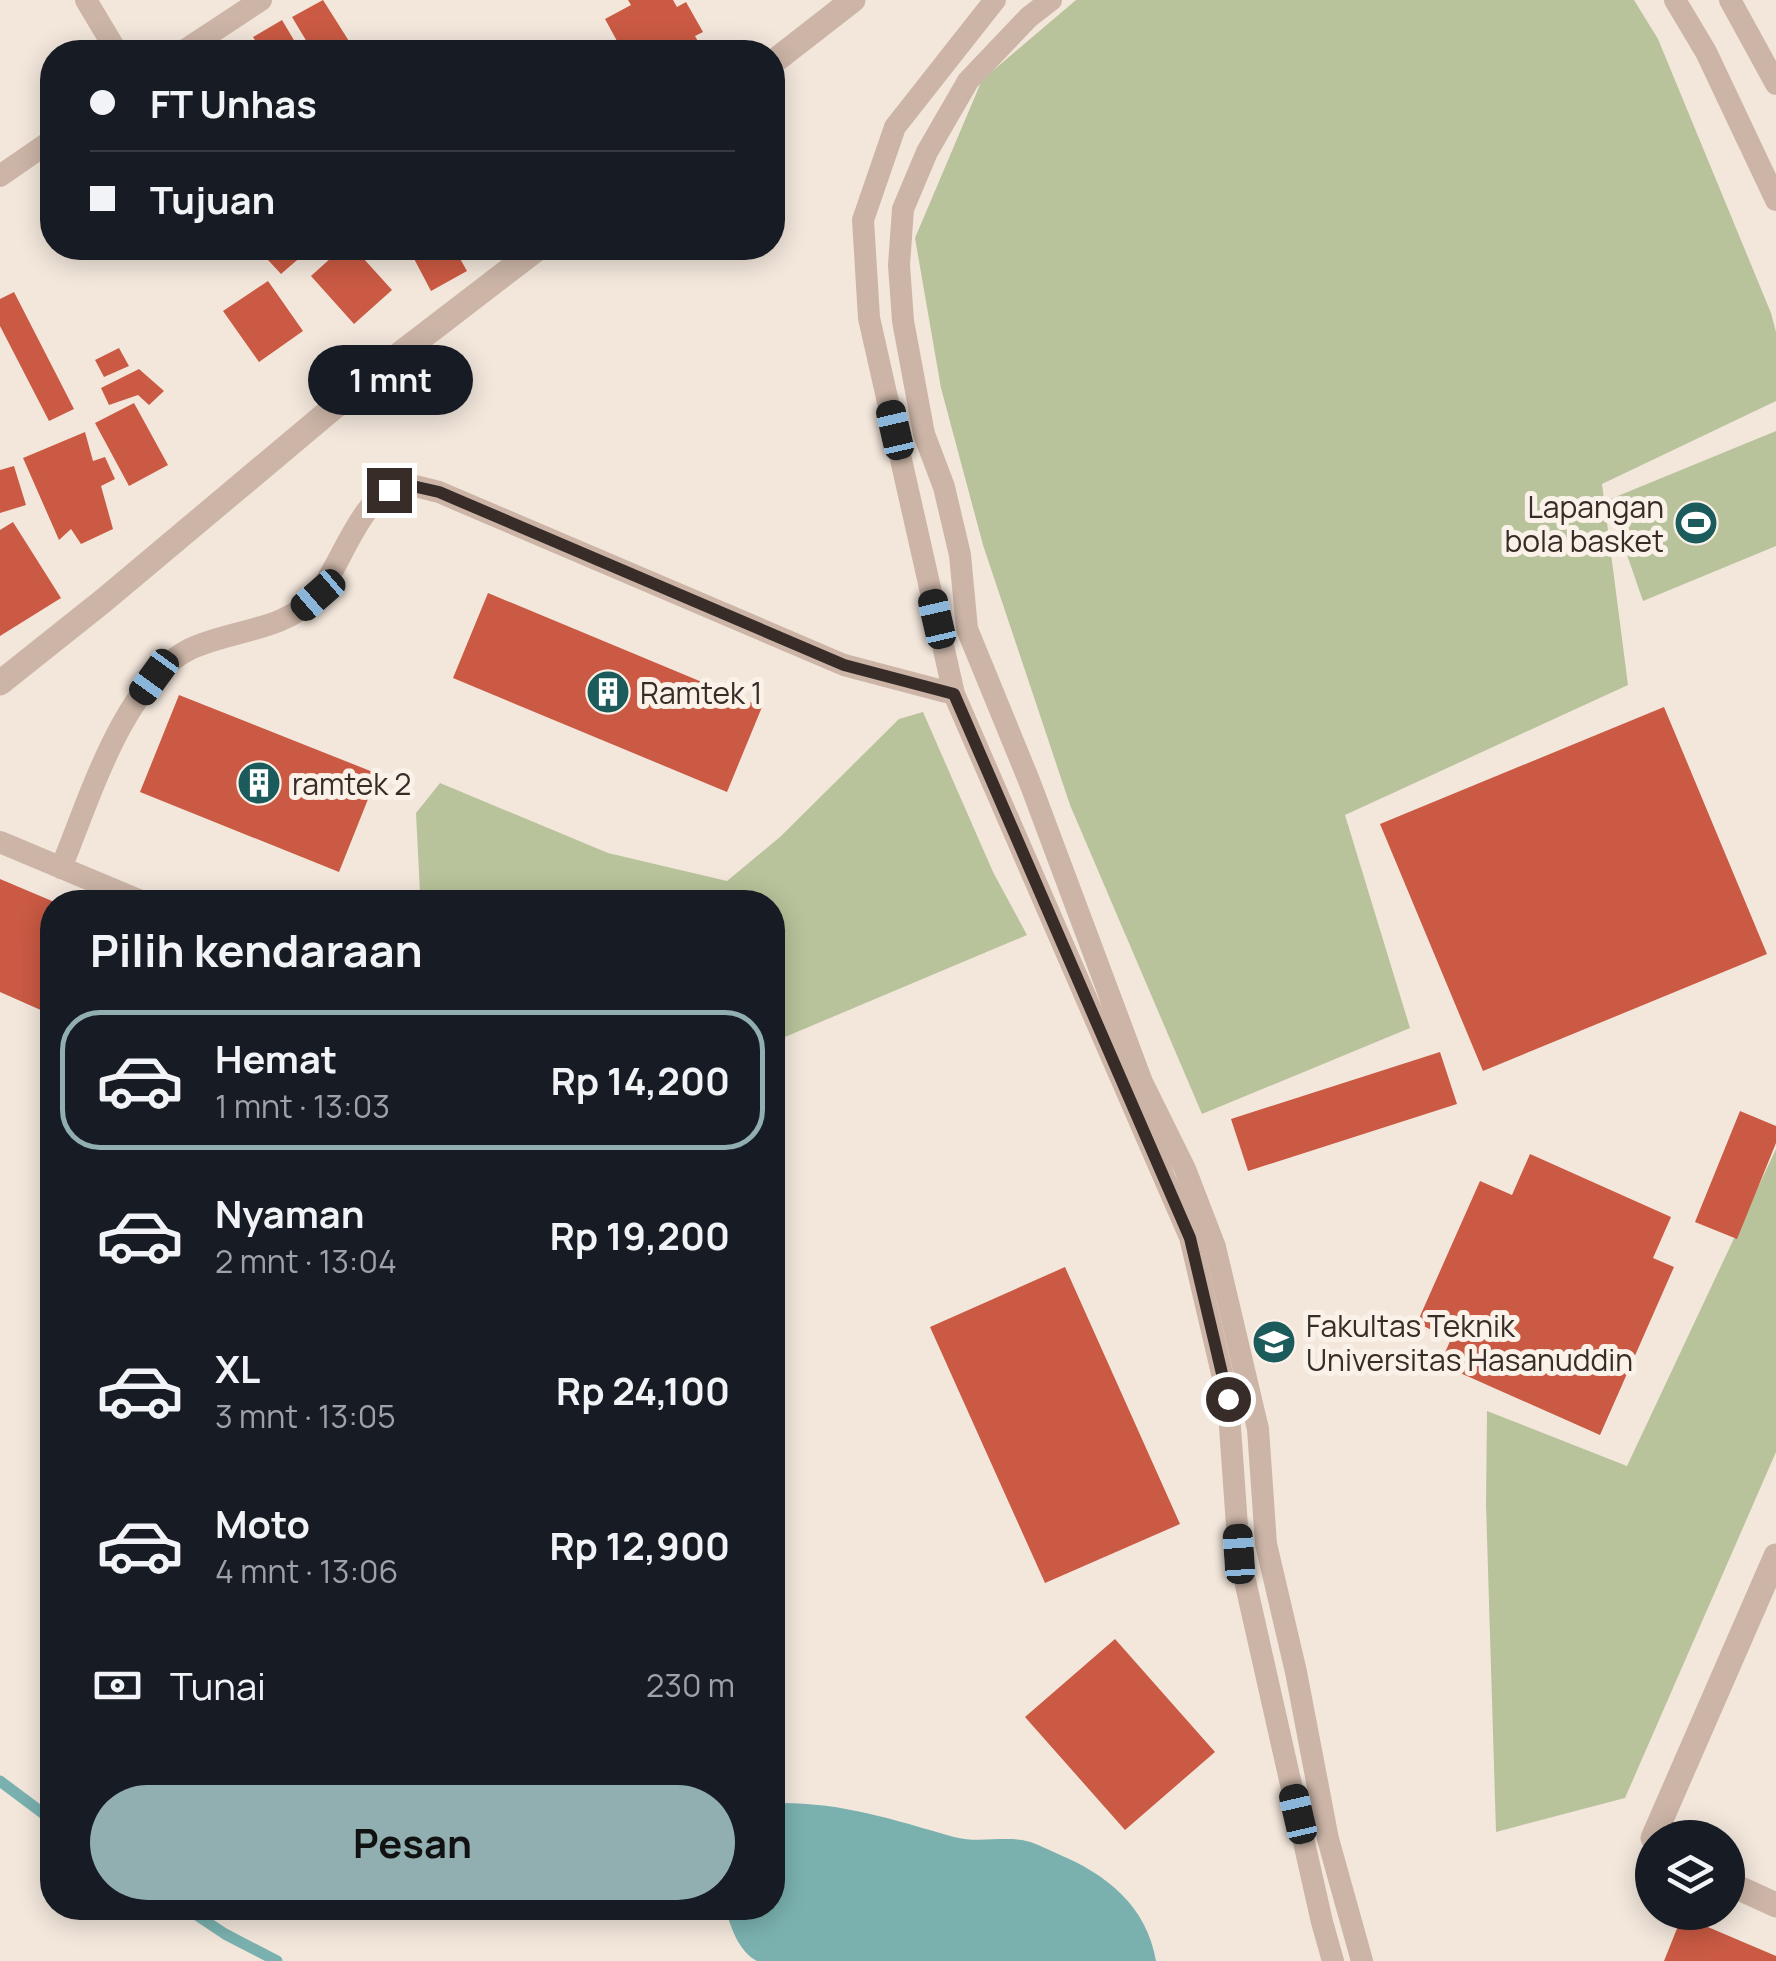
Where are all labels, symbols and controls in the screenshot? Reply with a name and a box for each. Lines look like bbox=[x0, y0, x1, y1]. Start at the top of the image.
text: FT Unhas bbox=[150, 77, 317, 129]
text: Tujuan bbox=[150, 173, 275, 225]
callout: 1 mnt bbox=[306, 345, 472, 415]
text: 1 mnt bbox=[349, 358, 432, 402]
car bbox=[874, 397, 916, 463]
route end bbox=[367, 468, 412, 513]
place label: Lapangan bola basket bbox=[1505, 486, 1664, 561]
sports icon: Lapangan bola basket bbox=[1673, 500, 1719, 546]
car bbox=[286, 564, 350, 626]
car bbox=[916, 586, 958, 652]
car bbox=[124, 644, 184, 710]
building icon: Ramtek 1 bbox=[585, 669, 631, 715]
place label: Ramtek 1 bbox=[640, 672, 763, 713]
building icon: ramtek 2 bbox=[236, 760, 282, 806]
place label: ramtek 2 bbox=[292, 763, 411, 804]
text: Pilih kendaraan bbox=[90, 919, 423, 981]
text: Hemat bbox=[215, 1032, 337, 1084]
icon: car bbox=[95, 1035, 185, 1125]
text: Rp 14,200 bbox=[551, 1054, 730, 1106]
text: 1 mnt · 13:03 bbox=[215, 1084, 390, 1128]
text: Nyaman bbox=[215, 1187, 365, 1239]
icon: car bbox=[95, 1190, 185, 1280]
text: Rp 19,200 bbox=[550, 1209, 730, 1261]
text: 2 mnt · 13:04 bbox=[215, 1239, 397, 1283]
place label: Fakultas Teknik Universitas Hasanuddin bbox=[1306, 1305, 1633, 1380]
school or university icon: Fakultas Teknik Universitas Hasanuddin bbox=[1251, 1319, 1297, 1365]
text: XL bbox=[215, 1342, 260, 1394]
icon: car bbox=[95, 1345, 185, 1435]
text: Rp 24,100 bbox=[556, 1364, 730, 1416]
route start bbox=[1206, 1377, 1251, 1422]
text: 3 mnt · 13:05 bbox=[215, 1394, 396, 1438]
text: Moto bbox=[215, 1497, 310, 1549]
icon: car bbox=[95, 1500, 185, 1590]
text: Rp 12,900 bbox=[549, 1519, 730, 1571]
car bbox=[1222, 1523, 1256, 1585]
text: 4 mnt · 13:06 bbox=[215, 1549, 398, 1593]
icon: cash bbox=[90, 1658, 145, 1713]
text: Tunai bbox=[170, 1659, 266, 1711]
text: 230 m bbox=[646, 1663, 735, 1707]
car bbox=[1277, 1781, 1319, 1847]
button: Pesan bbox=[90, 1785, 735, 1900]
map controls bbox=[1635, 1820, 1745, 1930]
button: layers bbox=[1635, 1820, 1745, 1930]

